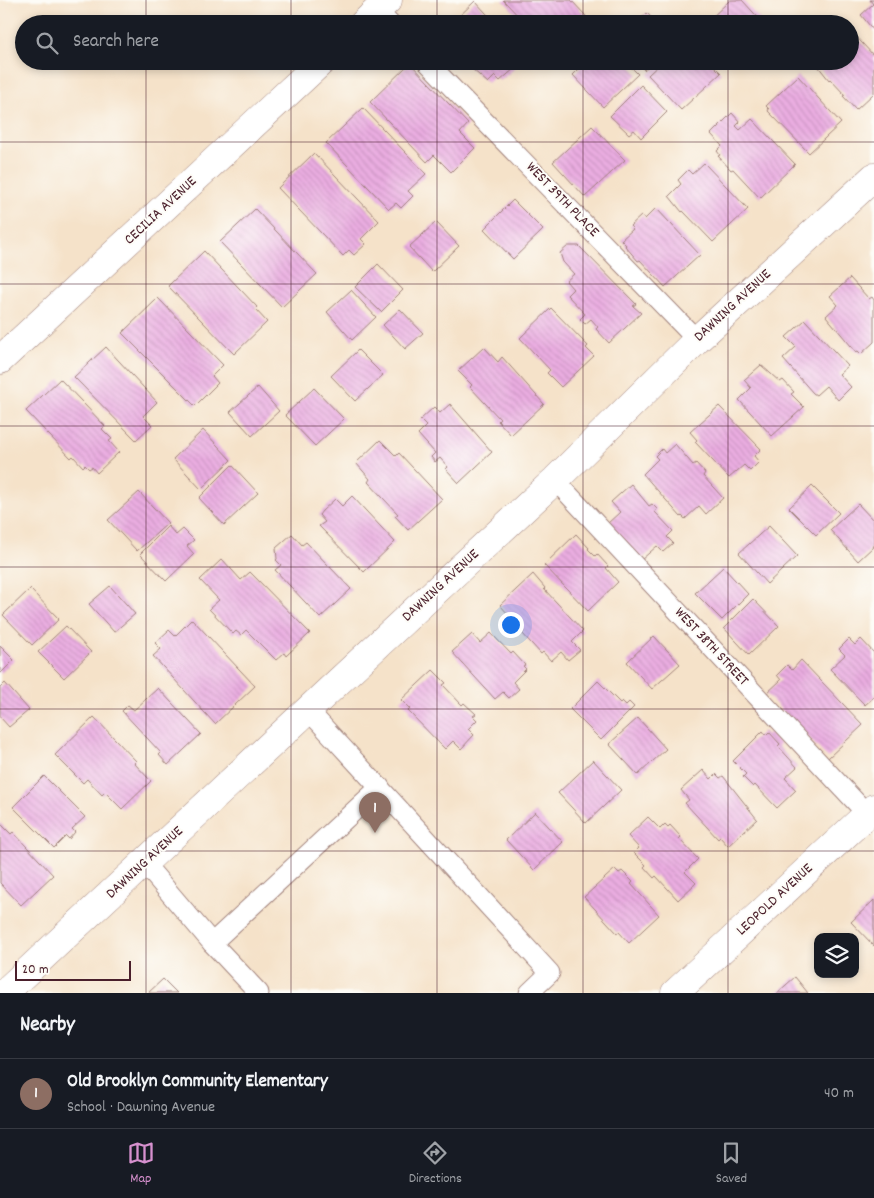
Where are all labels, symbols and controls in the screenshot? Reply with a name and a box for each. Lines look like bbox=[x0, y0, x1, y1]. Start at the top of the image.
search box bbox=[15, 15, 859, 70]
icon: search bbox=[33, 29, 61, 57]
text: Search here bbox=[73, 29, 159, 56]
street label: WEST 39TH PLACE bbox=[520, 157, 604, 243]
street label: CECILIA AVENUE bbox=[120, 171, 202, 251]
street label: DAWNING AVENUE bbox=[689, 264, 777, 348]
street label: DAWNING AVENUE bbox=[397, 544, 485, 628]
street label: WEST 38TH STREET bbox=[669, 603, 753, 691]
your location bbox=[498, 612, 524, 638]
pin: 1 bbox=[359, 792, 391, 833]
street label: DAWNING AVENUE bbox=[101, 821, 189, 905]
street label: LEOPOLD AVENUE bbox=[732, 858, 818, 941]
map controls bbox=[814, 933, 859, 978]
button: layers bbox=[814, 933, 859, 978]
scale bar bbox=[15, 958, 131, 981]
text: 20 m bbox=[22, 960, 49, 980]
text: Nearby bbox=[20, 1011, 75, 1041]
text: Old Brooklyn Community Elementary bbox=[67, 1069, 328, 1096]
text: 1 bbox=[34, 1082, 38, 1105]
text: 40 m bbox=[824, 1082, 854, 1105]
text: School · Dawning Avenue bbox=[67, 1096, 215, 1119]
tab: Map bbox=[127, 1139, 155, 1189]
tab: Directions bbox=[409, 1139, 462, 1189]
tab: Saved bbox=[716, 1139, 747, 1189]

